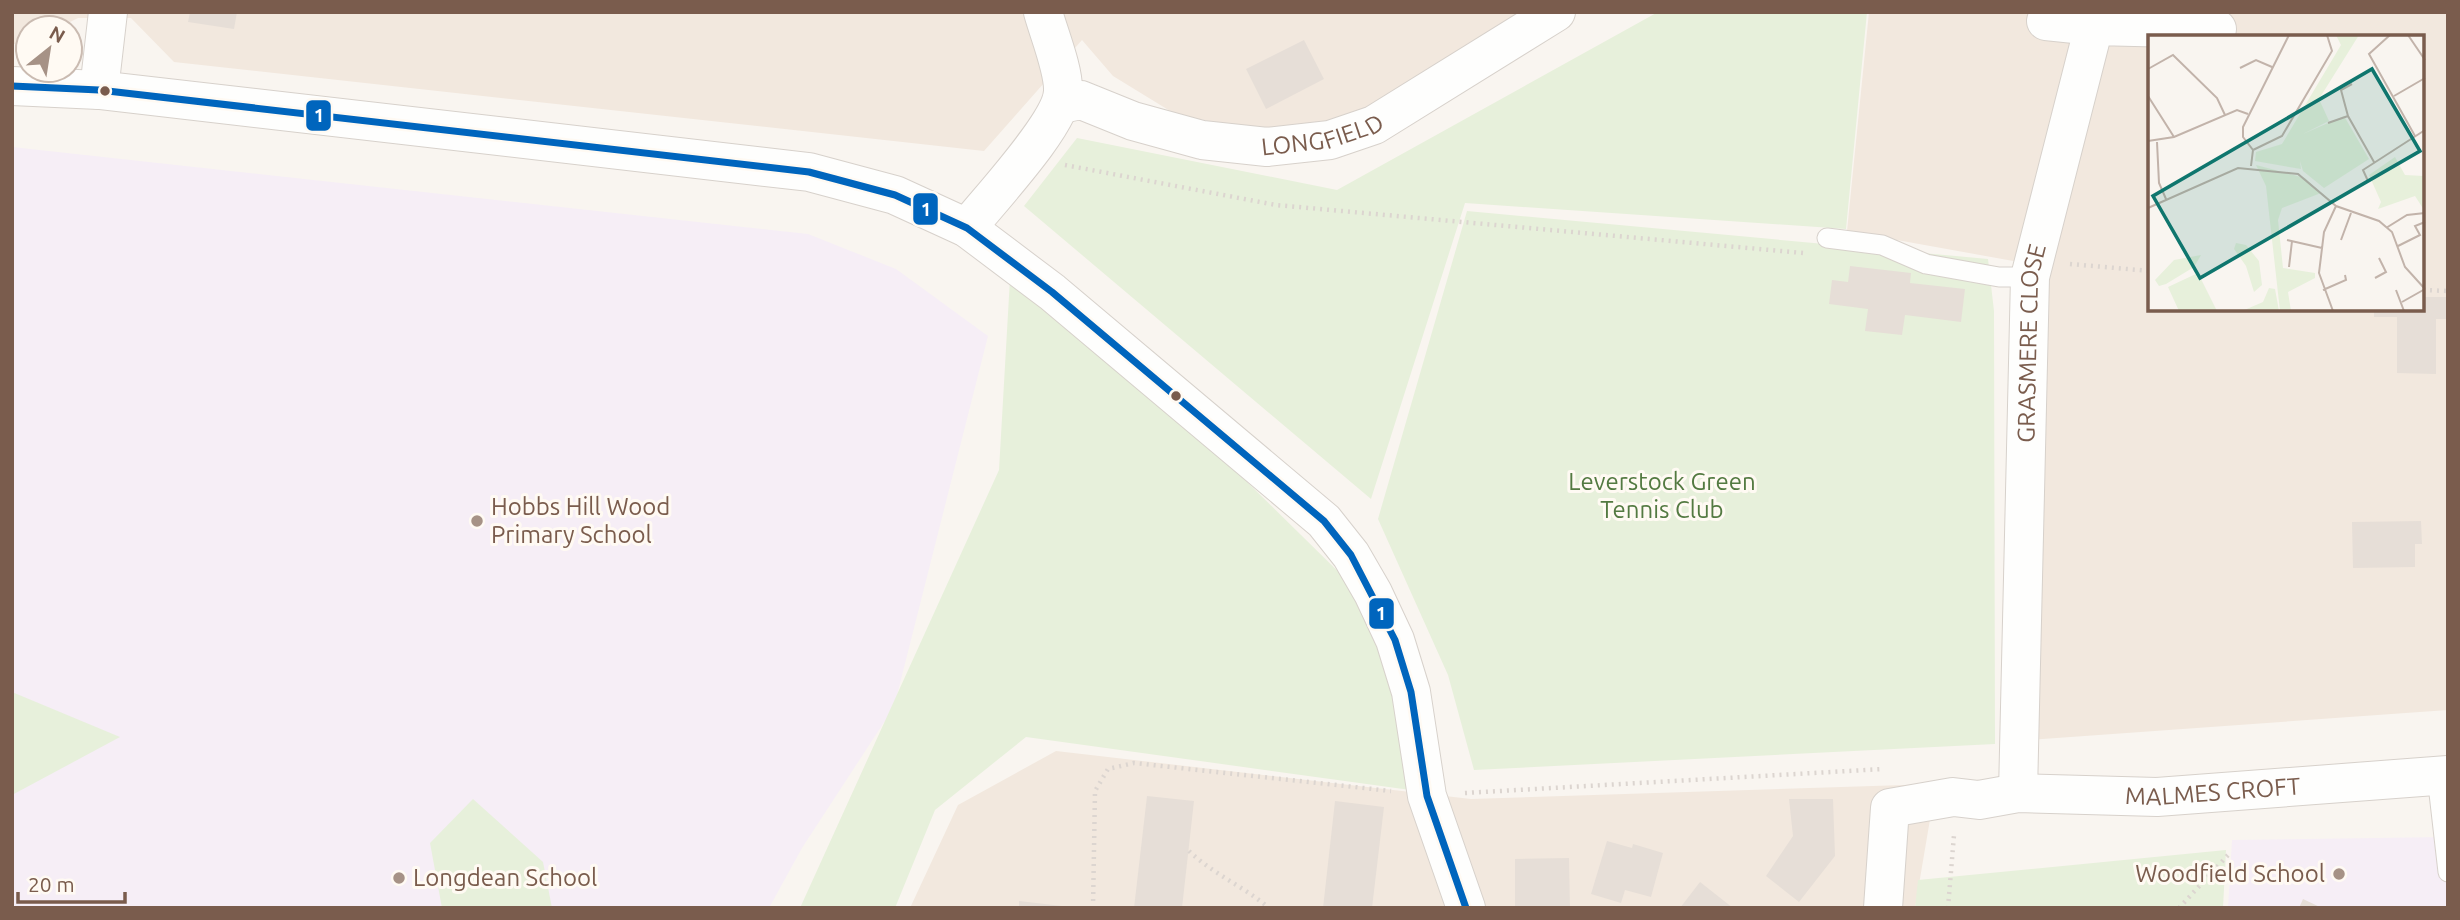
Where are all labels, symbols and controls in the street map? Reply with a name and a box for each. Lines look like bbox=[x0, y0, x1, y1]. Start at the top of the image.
north arrow bbox=[14, 14, 84, 84]
text: N bbox=[46, 21, 69, 47]
inset map bbox=[2148, 35, 2425, 312]
unlabelled marker bbox=[98, 84, 112, 98]
line badge: 1 bbox=[305, 99, 332, 132]
text: 1 bbox=[314, 104, 324, 126]
street label: LONGFIELD bbox=[1260, 108, 1388, 161]
line badge: 1 bbox=[912, 192, 939, 226]
text: 1 bbox=[921, 198, 931, 220]
street label: GRASMERE CLOSE bbox=[2012, 241, 2051, 443]
unlabelled marker bbox=[1169, 389, 1183, 403]
park label: Leverstock Green Tennis Club bbox=[1568, 468, 1756, 523]
place label: Hobbs Hill Wood Primary School bbox=[491, 493, 670, 548]
marker: Hobbs Hill Wood Primary School bbox=[469, 513, 485, 529]
line badge: 1 bbox=[1368, 597, 1395, 630]
text: 1 bbox=[1376, 602, 1386, 624]
street label: MALMES CROFT bbox=[2125, 772, 2301, 810]
scale bar bbox=[18, 860, 124, 904]
place label: Woodfield School bbox=[2135, 860, 2325, 887]
place label: Longdean School bbox=[413, 864, 597, 891]
marker: Woodfield School bbox=[2331, 866, 2347, 882]
marker: Longdean School bbox=[391, 870, 407, 886]
text: 20 m bbox=[28, 872, 75, 896]

